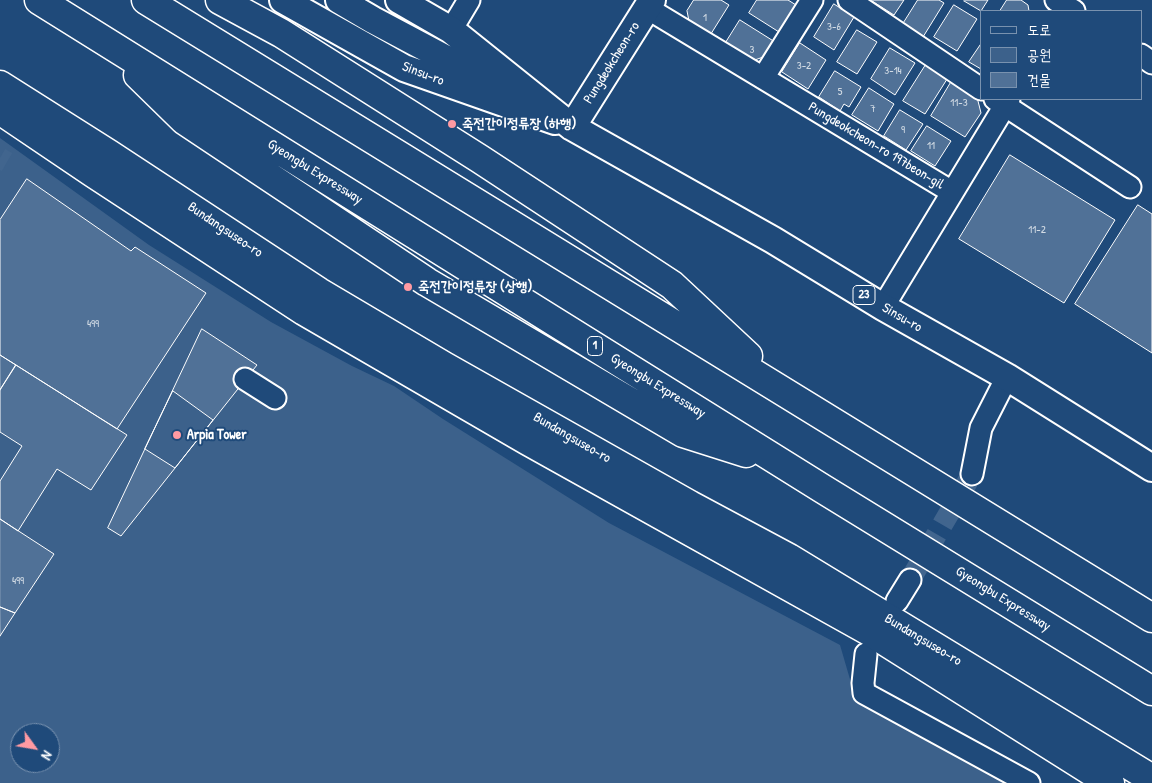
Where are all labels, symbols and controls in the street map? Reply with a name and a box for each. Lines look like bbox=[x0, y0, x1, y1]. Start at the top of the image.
legend bbox=[980, 10, 1142, 100]
house number: 1 bbox=[703, 11, 707, 25]
street label: Pungdeokcheon-ro bbox=[580, 19, 644, 107]
text: 도로 bbox=[1027, 19, 1051, 40]
house number: 3-6 bbox=[827, 20, 841, 34]
house number: 3 bbox=[750, 43, 754, 57]
text: 공원 bbox=[1027, 44, 1051, 65]
street label: Sinsu-ro bbox=[400, 58, 446, 90]
house number: 3-2 bbox=[797, 59, 811, 73]
house number: 3-14 bbox=[884, 64, 902, 78]
text: 건물 bbox=[1027, 69, 1051, 90]
house number: 5 bbox=[838, 85, 842, 99]
house number: 11-3 bbox=[950, 96, 968, 110]
street label: Pungdeokcheon-ro 197beon-gil bbox=[805, 99, 947, 193]
house number: 7 bbox=[870, 102, 876, 116]
place label: 죽전간이정류장 (하행) bbox=[462, 116, 576, 132]
marker: 죽전간이정류장 (하행) bbox=[446, 118, 458, 130]
house number: 9 bbox=[901, 123, 905, 137]
street label: Gyeongbu Expressway bbox=[264, 136, 366, 208]
house number: 11 bbox=[927, 139, 935, 153]
street label: Bundangsuseo-ro bbox=[184, 199, 266, 261]
house number: 11-2 bbox=[1028, 223, 1046, 237]
place label: 죽전간이정류장 (상행) bbox=[418, 279, 532, 295]
marker: 죽전간이정류장 (상행) bbox=[402, 281, 414, 293]
road number: 23 bbox=[853, 286, 875, 304]
street label: Sinsu-ro bbox=[879, 300, 925, 336]
house number: 499 bbox=[87, 317, 99, 331]
road number: 1 bbox=[588, 336, 602, 356]
street label: Gyeongbu Expressway bbox=[607, 350, 709, 422]
street label: Bundangsuseo-ro bbox=[530, 409, 614, 467]
place label: Arpia Tower bbox=[187, 427, 247, 443]
marker: Arpia Tower bbox=[171, 429, 183, 441]
street label: Gyeongbu Expressway bbox=[952, 563, 1054, 635]
house number: 499 bbox=[12, 574, 24, 588]
street label: Bundangsuseo-ro bbox=[881, 610, 965, 670]
north arrow bbox=[10, 723, 60, 773]
text: N bbox=[37, 747, 57, 764]

